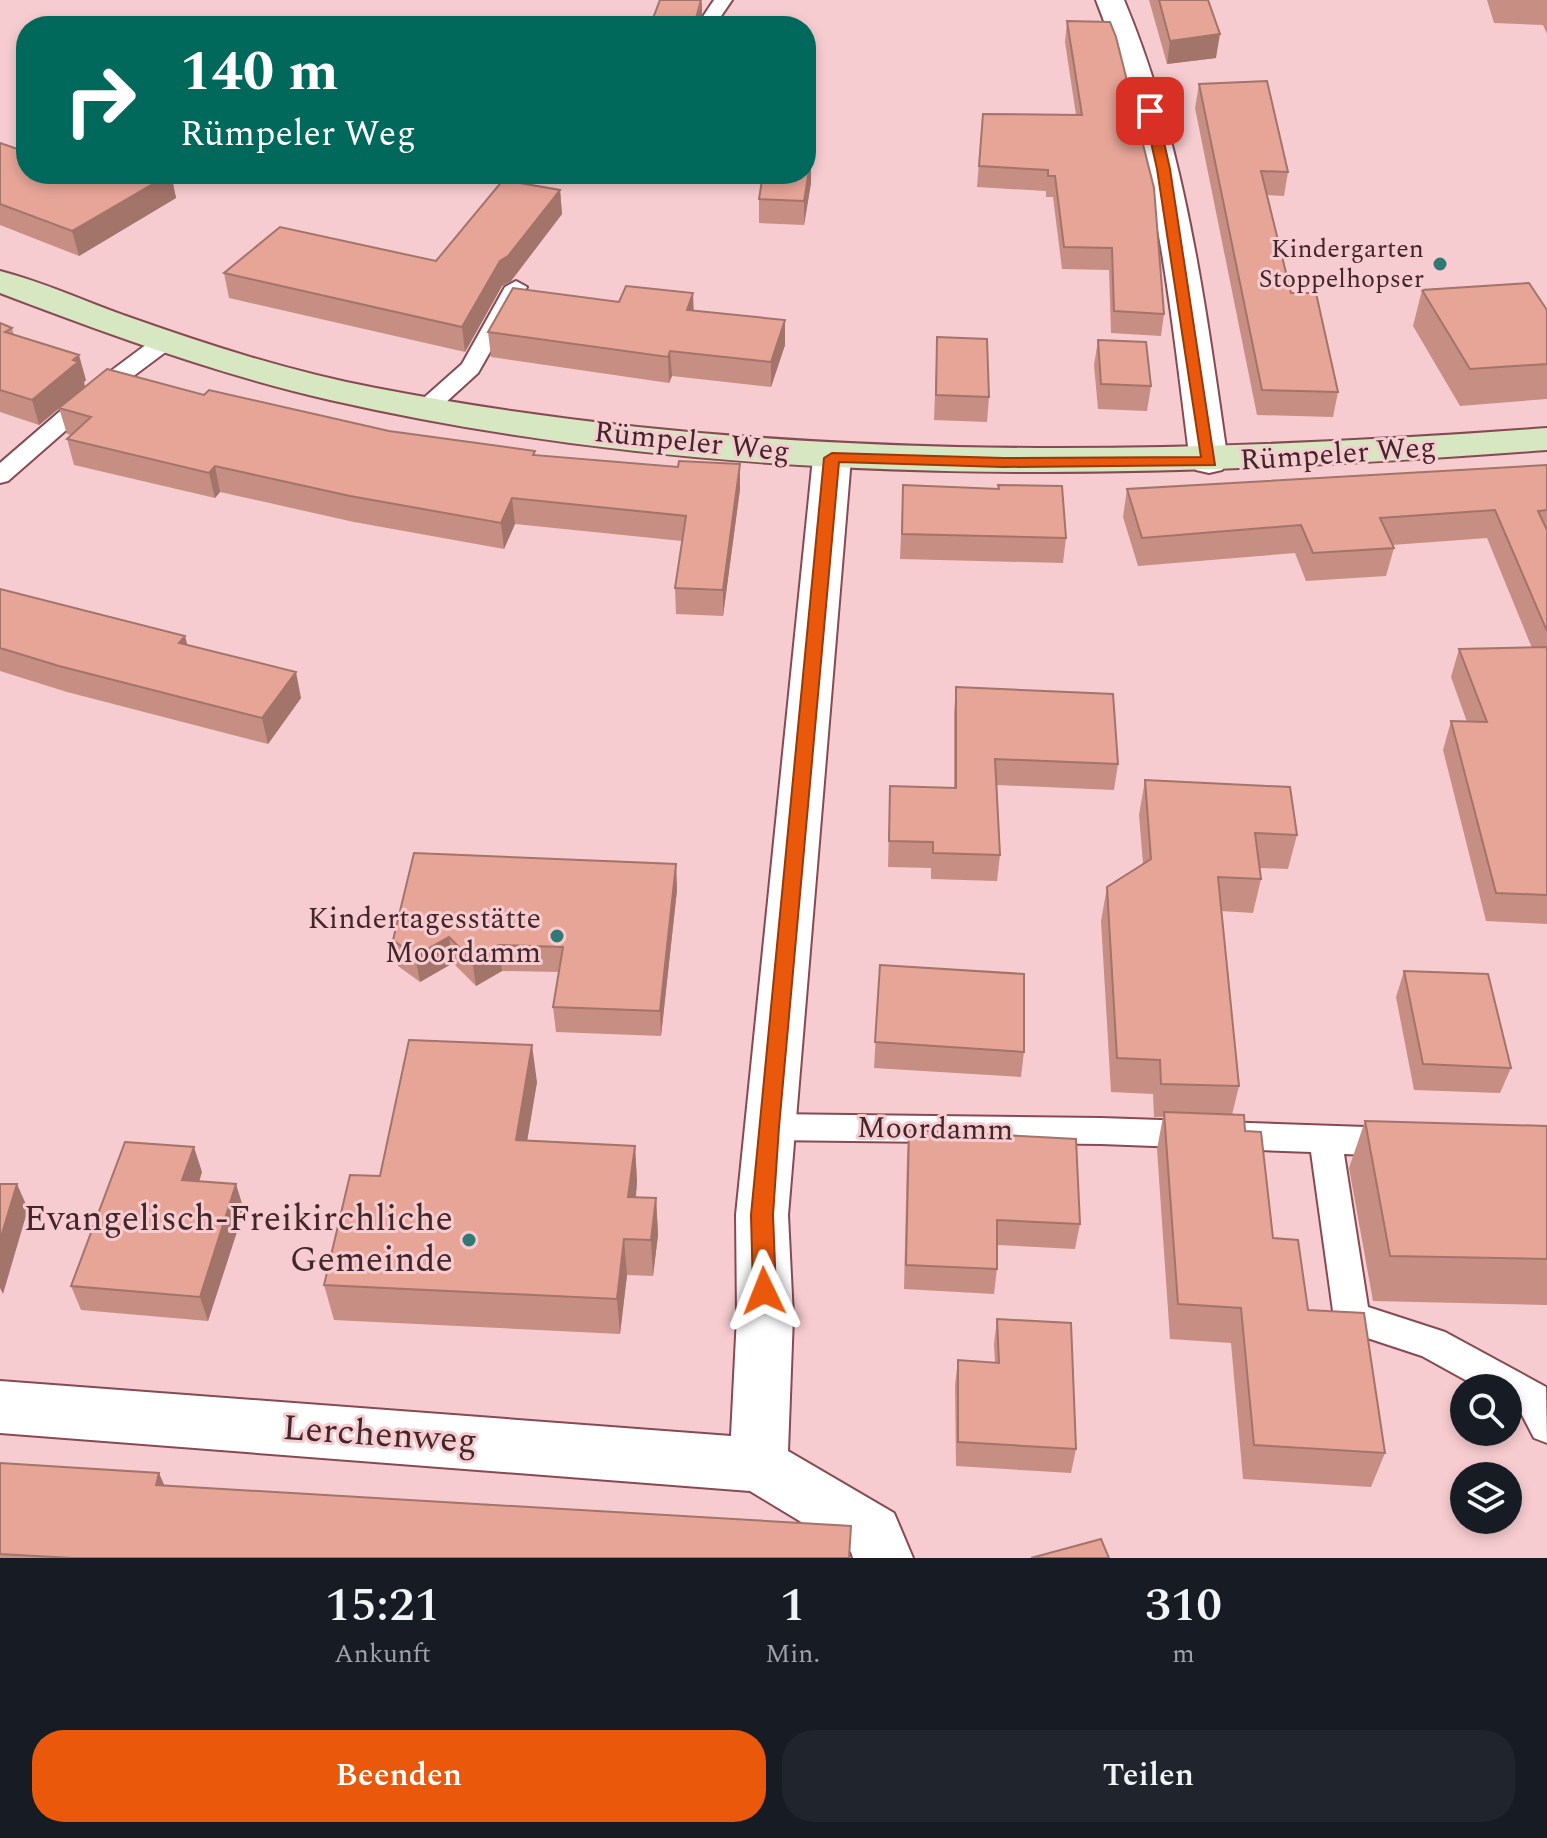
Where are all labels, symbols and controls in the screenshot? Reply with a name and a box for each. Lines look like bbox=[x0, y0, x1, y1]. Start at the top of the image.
text: 140 m bbox=[180, 30, 339, 115]
icon: right bbox=[48, 48, 152, 152]
pin bbox=[1116, 77, 1184, 145]
icon: arrive bbox=[1128, 89, 1172, 133]
text: Rümpeler Weg bbox=[180, 107, 416, 162]
place label: Kindergarten Stoppelhopser bbox=[1259, 229, 1424, 299]
marker: Kindergarten Stoppelhopser bbox=[1431, 255, 1449, 273]
street label: Rümpeler Weg bbox=[592, 409, 792, 475]
street label: Rümpeler Weg bbox=[1238, 424, 1438, 484]
place label: Kindertagesstätte Moordamm bbox=[308, 896, 541, 976]
marker: Kindertagesstätte Moordamm bbox=[548, 927, 566, 945]
street label: Moordamm bbox=[856, 1105, 1014, 1153]
place label: Evangelisch-Freikirchliche Gemeinde bbox=[23, 1192, 453, 1288]
marker: Evangelisch-Freikirchliche Gemeinde bbox=[460, 1231, 478, 1249]
position arrow bbox=[722, 1249, 806, 1333]
map controls bbox=[1450, 1374, 1522, 1534]
button: search bbox=[1450, 1374, 1522, 1446]
street label: Lerchenweg bbox=[281, 1401, 479, 1469]
button: layers bbox=[1450, 1462, 1522, 1534]
text: 15:21 bbox=[325, 1569, 440, 1642]
text: 1 bbox=[780, 1569, 805, 1642]
text: 310 bbox=[1145, 1569, 1222, 1642]
text: Ankunft bbox=[334, 1634, 431, 1674]
text: Min. bbox=[765, 1634, 820, 1674]
text: m bbox=[1172, 1634, 1195, 1674]
button: Beenden bbox=[32, 1730, 766, 1822]
button: Teilen bbox=[782, 1730, 1515, 1822]

